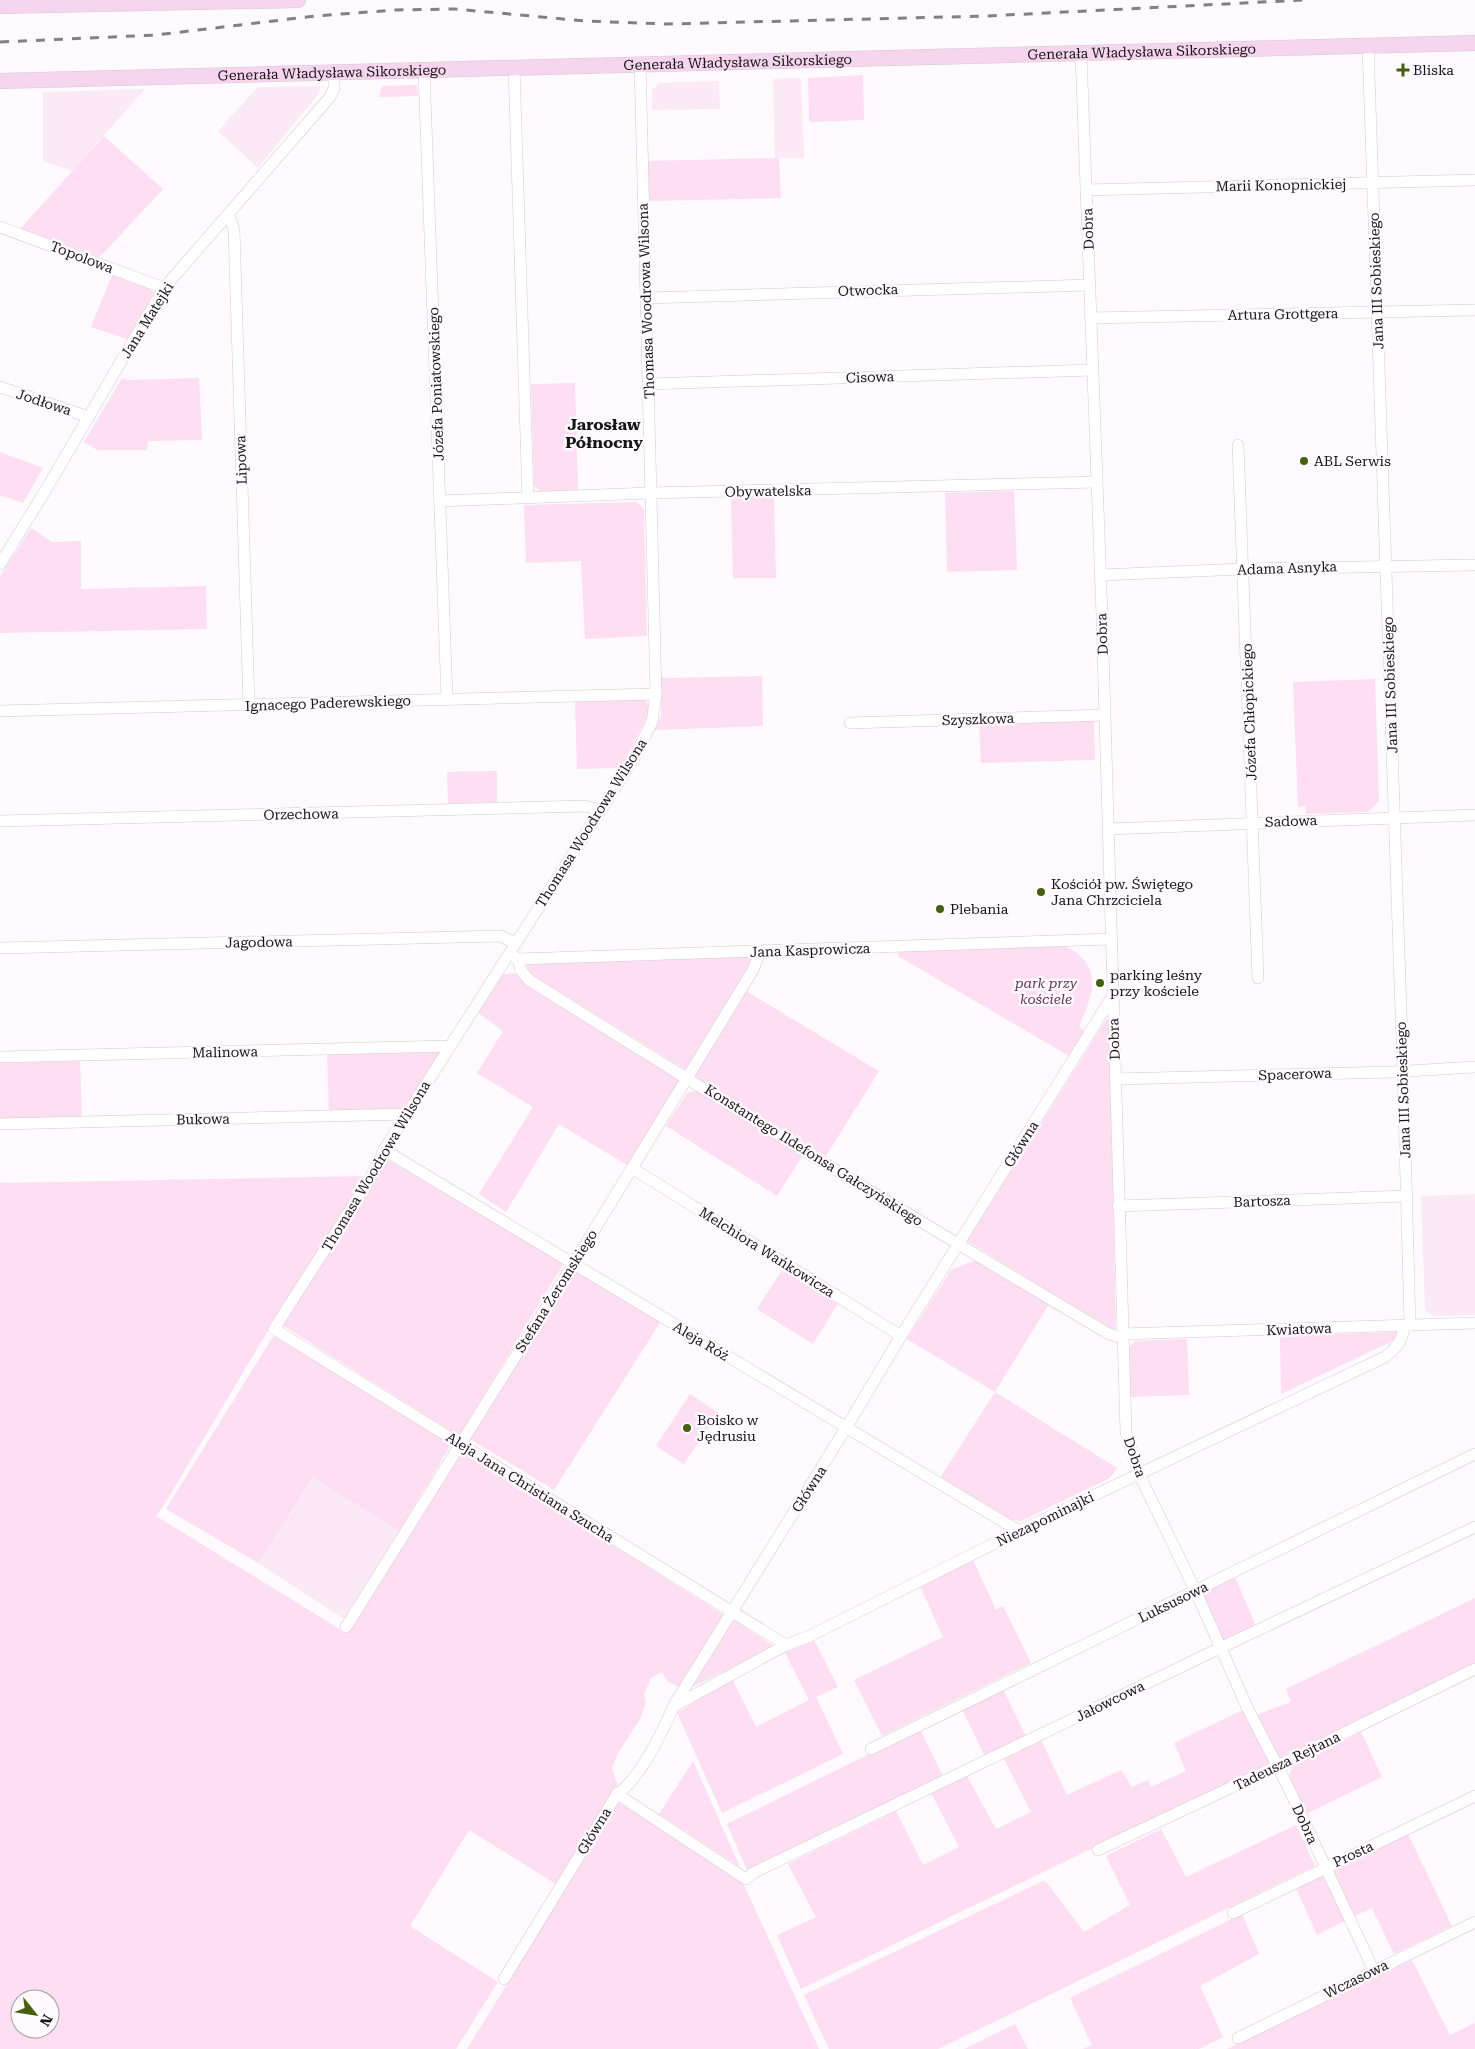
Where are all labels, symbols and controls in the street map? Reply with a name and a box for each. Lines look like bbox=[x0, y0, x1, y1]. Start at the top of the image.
street label: Generała Władysława Sikorskiego bbox=[1027, 41, 1256, 63]
street label: Generała Władysława Sikorskiego bbox=[623, 51, 852, 73]
street label: Generała Władysława Sikorskiego bbox=[217, 62, 446, 83]
place label: Bliska bbox=[1413, 62, 1454, 78]
marker: Bliska bbox=[1397, 64, 1409, 76]
street label: Marii Konopnickiej bbox=[1215, 176, 1347, 194]
street label: Thomasa Woodrowa Wilsona bbox=[635, 202, 657, 399]
street label: Dobra bbox=[1079, 207, 1097, 250]
street label: Jana III Sobieskiego bbox=[1366, 212, 1386, 350]
street label: Topolowa bbox=[48, 238, 116, 277]
street label: Jana Matejki bbox=[117, 279, 177, 361]
street label: Otwocka bbox=[838, 281, 899, 299]
street label: Artura Grottgera bbox=[1228, 305, 1339, 323]
street label: Józefa Poniatowskiego bbox=[425, 307, 447, 461]
street label: Cisowa bbox=[845, 368, 895, 386]
street label: Jodłowa bbox=[14, 386, 74, 419]
district label: Jarosław Północny bbox=[565, 415, 643, 452]
street label: Lipowa bbox=[232, 435, 250, 485]
place label: ABL Serwis bbox=[1314, 453, 1391, 469]
marker: ABL Serwis bbox=[1298, 455, 1310, 467]
street label: Obywatelska bbox=[724, 482, 812, 500]
street label: Adama Asnyka bbox=[1237, 558, 1338, 578]
street label: Dobra bbox=[1093, 612, 1111, 655]
street label: Jana III Sobieskiego bbox=[1380, 616, 1400, 754]
street label: Józefa Chłopickiego bbox=[1239, 643, 1259, 781]
street label: Ignacego Paderewskiego bbox=[245, 692, 411, 714]
street label: Szyszkowa bbox=[942, 710, 1015, 728]
street label: Thomasa Woodrowa Wilsona bbox=[532, 735, 650, 910]
street label: Orzechowa bbox=[263, 805, 339, 823]
street label: Sadowa bbox=[1264, 812, 1318, 830]
place label: Kościół pw. Świętego Jana Chrzciciela bbox=[1051, 876, 1193, 908]
marker: Kościół pw. Świętego Jana Chrzciciela bbox=[1035, 886, 1047, 898]
place label: Plebania bbox=[950, 901, 1009, 917]
marker: Plebania bbox=[934, 903, 946, 915]
street label: Jagodowa bbox=[225, 933, 293, 951]
street label: Jana Kasprowicza bbox=[749, 940, 871, 960]
place label: parking leśny przy kościele bbox=[1110, 967, 1203, 999]
park label: park przy kościele bbox=[1014, 975, 1078, 1007]
marker: parking leśny przy kościele bbox=[1094, 977, 1106, 989]
street label: Dobra bbox=[1105, 1017, 1123, 1060]
street label: Jana III Sobieskiego bbox=[1393, 1021, 1413, 1159]
street label: Malinowa bbox=[192, 1043, 258, 1061]
street label: Spacerowa bbox=[1258, 1065, 1332, 1083]
street label: Thomasa Woodrowa Wilsona bbox=[319, 1078, 434, 1254]
street label: Konstantego Ildefonsa Gałczyńskiego bbox=[702, 1081, 926, 1229]
street label: Bukowa bbox=[176, 1111, 230, 1127]
street label: Główna bbox=[1000, 1117, 1042, 1170]
street label: Bartosza bbox=[1233, 1192, 1291, 1210]
street label: Melchiora Wańkowicza bbox=[696, 1204, 838, 1300]
street label: Stefana Żeromskiego bbox=[512, 1227, 600, 1355]
street label: Aleja Róż bbox=[670, 1318, 732, 1364]
street label: Kwiatowa bbox=[1266, 1320, 1332, 1338]
place label: Boisko w Jędrusiu bbox=[697, 1412, 759, 1444]
marker: Boisko w Jędrusiu bbox=[681, 1422, 693, 1434]
street label: Aleja Jana Christiana Szucha bbox=[443, 1429, 617, 1546]
street label: Dobra bbox=[1121, 1435, 1149, 1480]
street label: Główna bbox=[788, 1462, 830, 1515]
street label: Niezapominajki bbox=[994, 1488, 1097, 1550]
street label: Luksusowa bbox=[1136, 1578, 1211, 1626]
street label: Jałowcowa bbox=[1073, 1677, 1147, 1724]
street label: Tadeusza Rejtana bbox=[1231, 1728, 1343, 1794]
street label: Dobra bbox=[1289, 1802, 1321, 1847]
street label: Główna bbox=[574, 1804, 614, 1857]
street label: Prosta bbox=[1330, 1838, 1376, 1870]
street label: Wczasowa bbox=[1321, 1956, 1391, 2001]
north arrow bbox=[10, 1989, 60, 2039]
text: N bbox=[37, 2012, 56, 2029]

